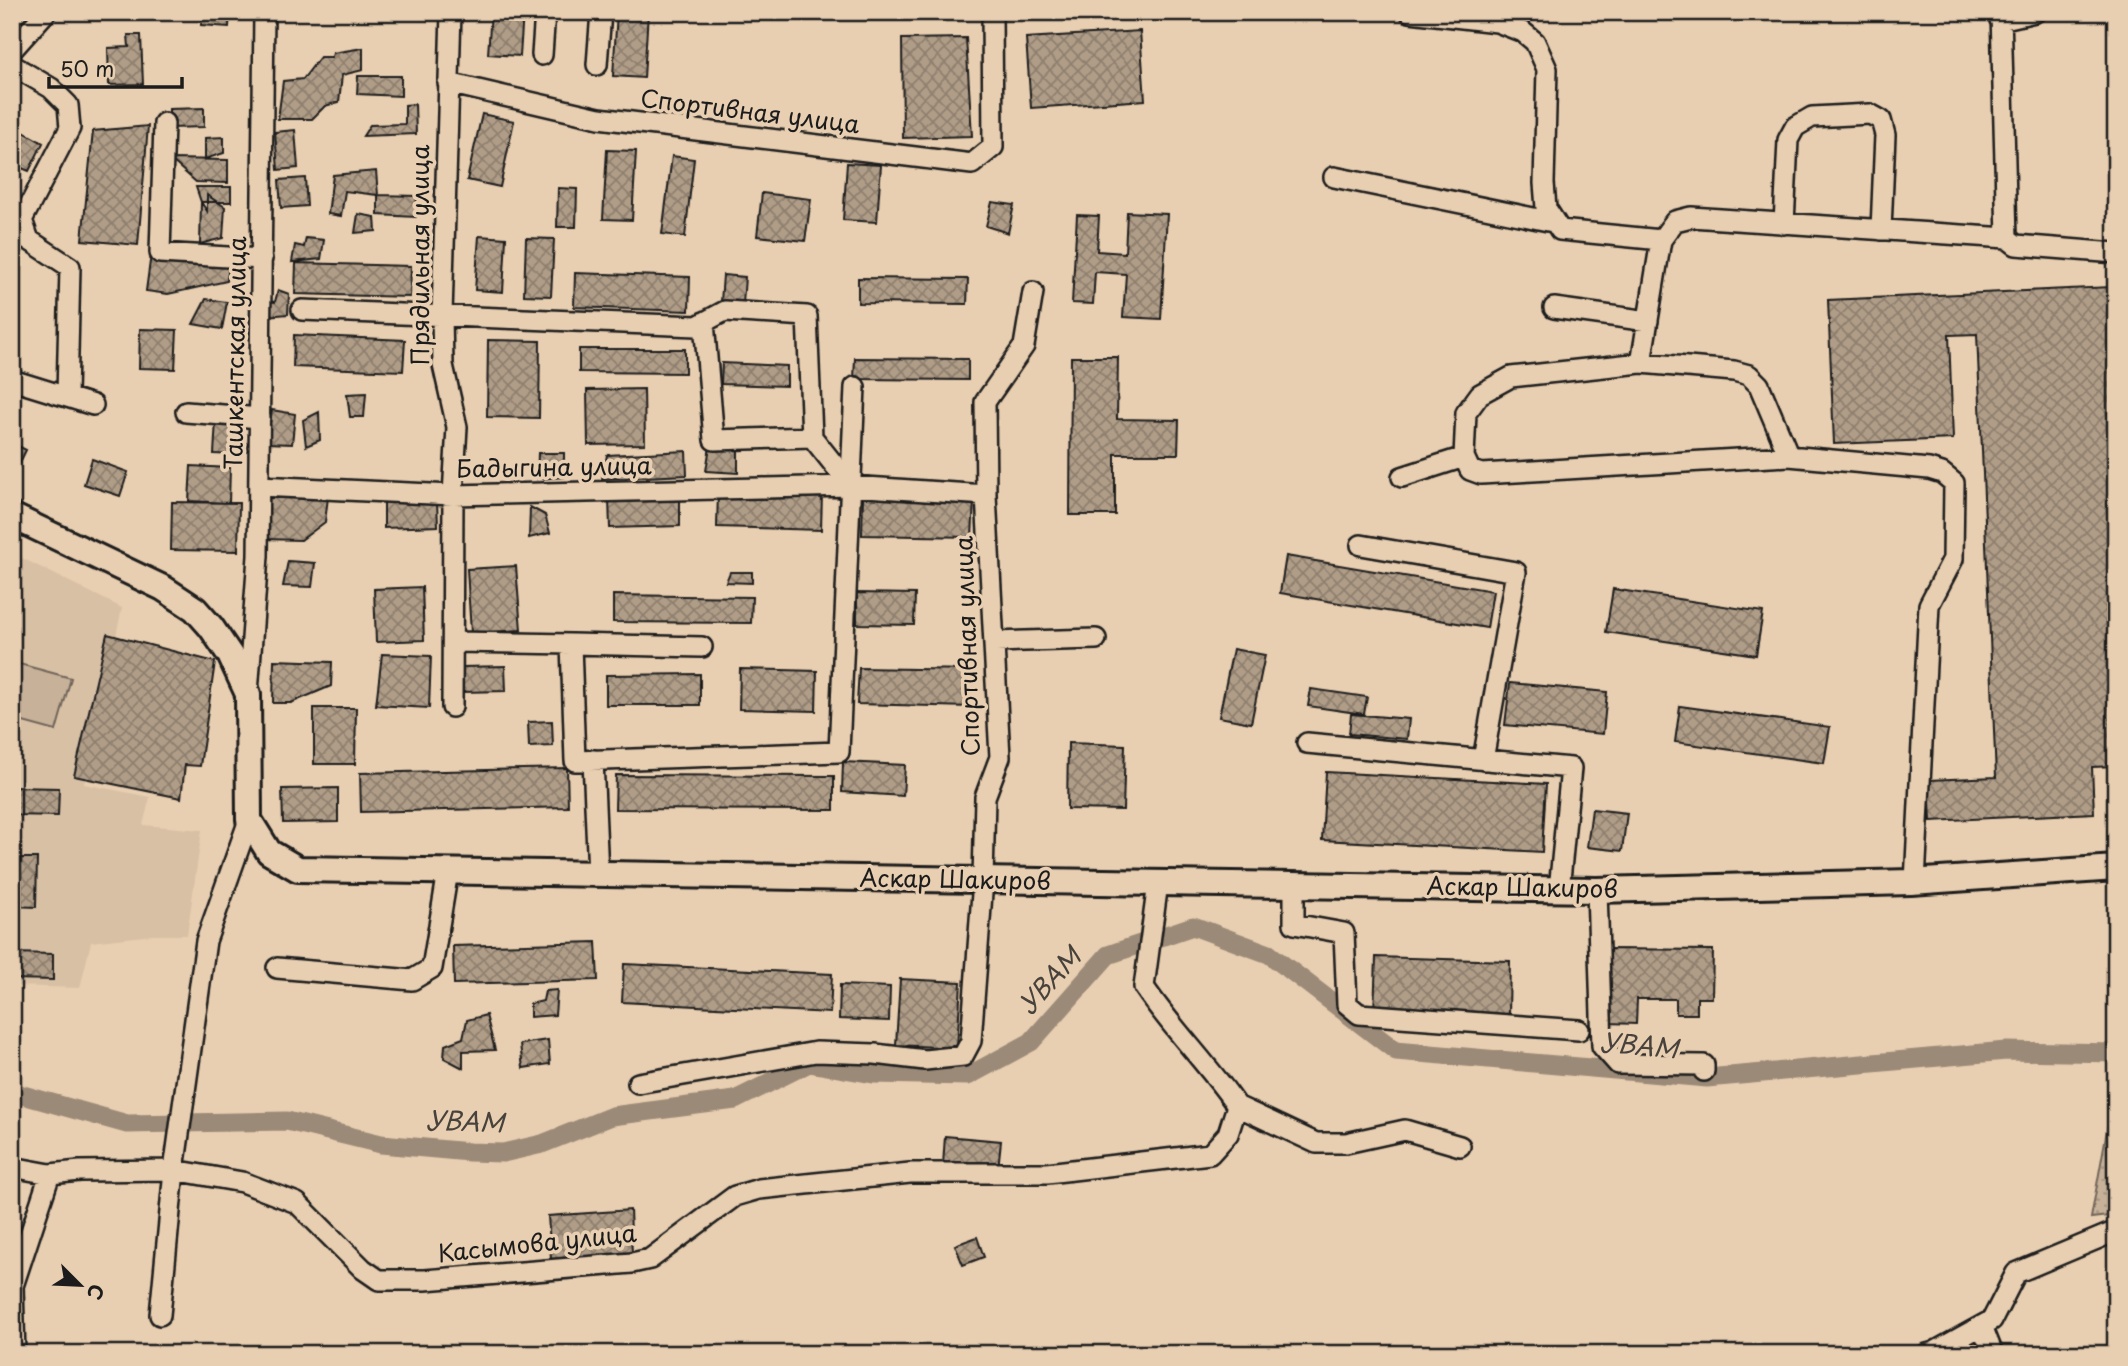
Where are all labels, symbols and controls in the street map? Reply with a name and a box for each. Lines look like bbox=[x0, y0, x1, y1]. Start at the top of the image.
scale bar bbox=[49, 46, 182, 90]
text: 50 m bbox=[60, 52, 114, 84]
street label: Спортивная улица bbox=[639, 79, 862, 141]
street label: Прядильная улица bbox=[401, 145, 437, 365]
street label: Ташкентская улица bbox=[214, 236, 254, 470]
street label: Бадыгина улица bbox=[456, 446, 652, 486]
street label: Спортивная улица bbox=[944, 535, 988, 757]
street label: Аскар Шакиров bbox=[859, 858, 1051, 898]
street label: Аскар Шакиров bbox=[1426, 866, 1618, 906]
water label: УВАМ bbox=[1008, 936, 1091, 1022]
water label: УВАМ bbox=[1599, 1022, 1682, 1068]
water label: УВАМ bbox=[425, 1100, 507, 1141]
street label: Касымова улица bbox=[435, 1214, 638, 1270]
north arrow bbox=[46, 1250, 116, 1320]
text: С bbox=[81, 1280, 112, 1305]

